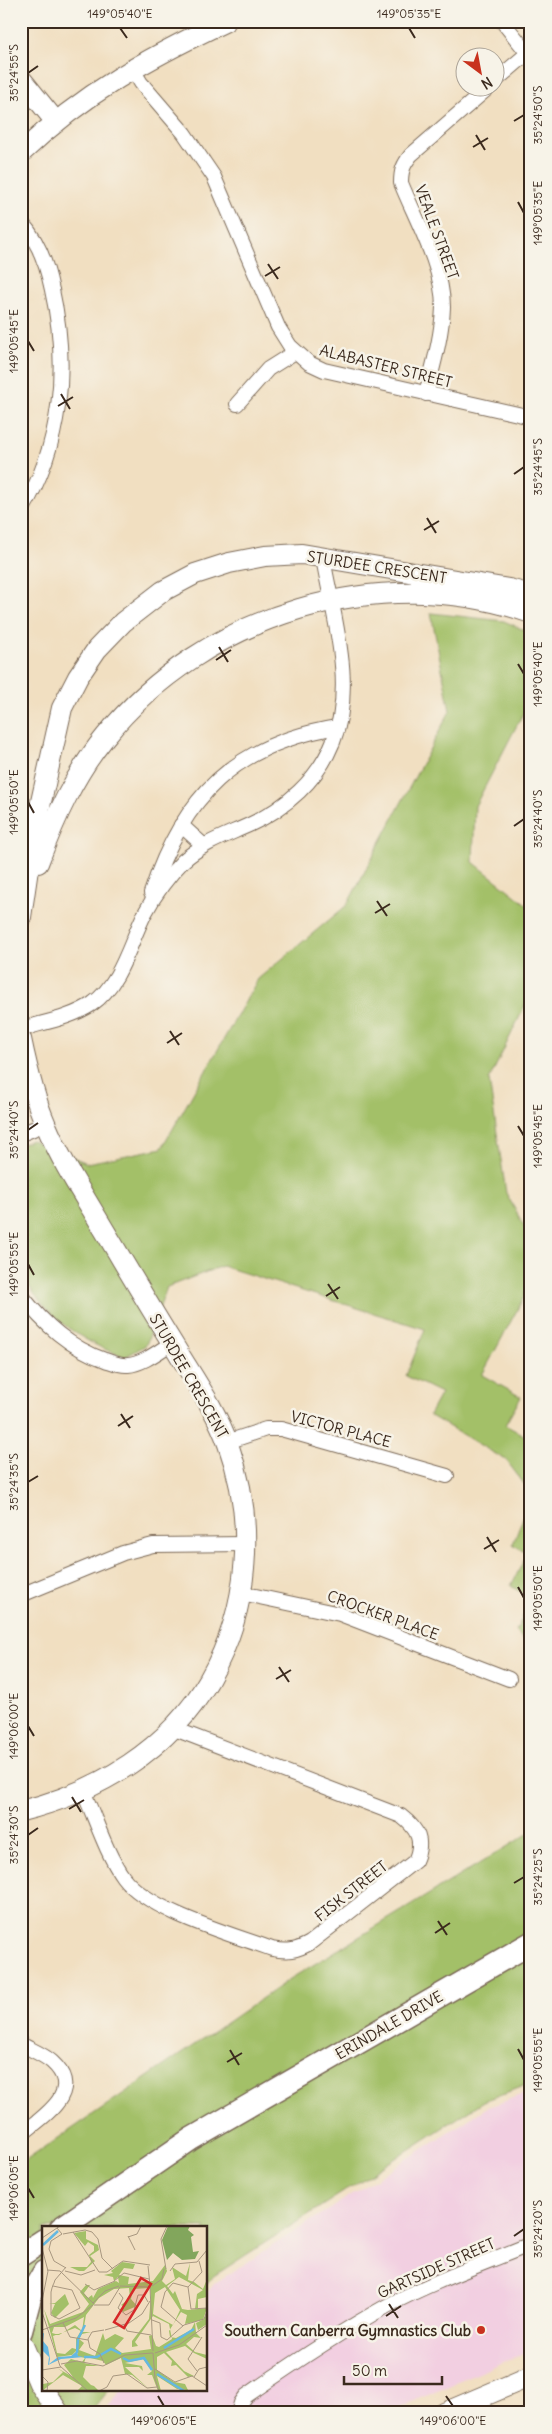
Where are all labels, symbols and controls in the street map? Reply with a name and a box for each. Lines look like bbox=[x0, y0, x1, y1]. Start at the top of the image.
text: 149°05'40"E bbox=[87, 6, 153, 21]
text: 149°05'35"E bbox=[377, 6, 441, 21]
text: 35°24'55"S bbox=[6, 44, 21, 102]
north arrow bbox=[454, 48, 504, 98]
text: N bbox=[478, 73, 496, 93]
text: 35°24'50"S bbox=[530, 85, 545, 144]
text: 149°05'35"E bbox=[530, 181, 545, 245]
street label: VEALE STREET bbox=[411, 182, 463, 282]
text: 149°05'45"E bbox=[6, 309, 21, 373]
street label: ALABASTER STREET bbox=[318, 340, 454, 392]
text: 35°24'45"S bbox=[530, 438, 545, 496]
street label: STURDEE CRESCENT bbox=[306, 547, 448, 587]
text: 149°05'40"E bbox=[530, 641, 545, 707]
text: 149°05'50"E bbox=[6, 769, 21, 835]
text: 35°24'40"S bbox=[530, 789, 545, 848]
text: 35°24'40"S bbox=[6, 1100, 21, 1159]
text: 149°05'45"E bbox=[530, 1104, 545, 1168]
text: 149°05'55"E bbox=[6, 1232, 21, 1296]
street label: STURDEE CRESCENT bbox=[146, 1310, 233, 1442]
street label: VICTOR PLACE bbox=[289, 1406, 393, 1452]
text: 35°24'35"S bbox=[6, 1453, 21, 1511]
text: 149°05'50"E bbox=[530, 1565, 545, 1631]
street label: CROCKER PLACE bbox=[325, 1586, 442, 1644]
text: 149°06'00"E bbox=[6, 1693, 21, 1759]
text: 35°24'30"S bbox=[6, 1805, 21, 1864]
text: 35°24'25"S bbox=[530, 1848, 545, 1906]
street label: FISK STREET bbox=[311, 1857, 391, 1925]
street label: ERINDALE DRIVE bbox=[332, 1986, 446, 2063]
text: 149°05'55"E bbox=[530, 2028, 545, 2092]
text: 149°06'05"E bbox=[6, 2155, 21, 2221]
text: 35°24'20"S bbox=[530, 2199, 545, 2258]
inset map bbox=[42, 2226, 208, 2392]
street label: GARTSIDE STREET bbox=[374, 2234, 498, 2302]
place label: Southern Canberra Gymnastics Club bbox=[224, 2321, 471, 2341]
marker: Southern Canberra Gymnastics Club bbox=[475, 2324, 487, 2336]
scale bar bbox=[344, 2354, 442, 2386]
text: 50 m bbox=[352, 2361, 387, 2380]
text: 149°06'05"E bbox=[131, 2413, 197, 2428]
text: 149°06'00"E bbox=[420, 2413, 486, 2428]

